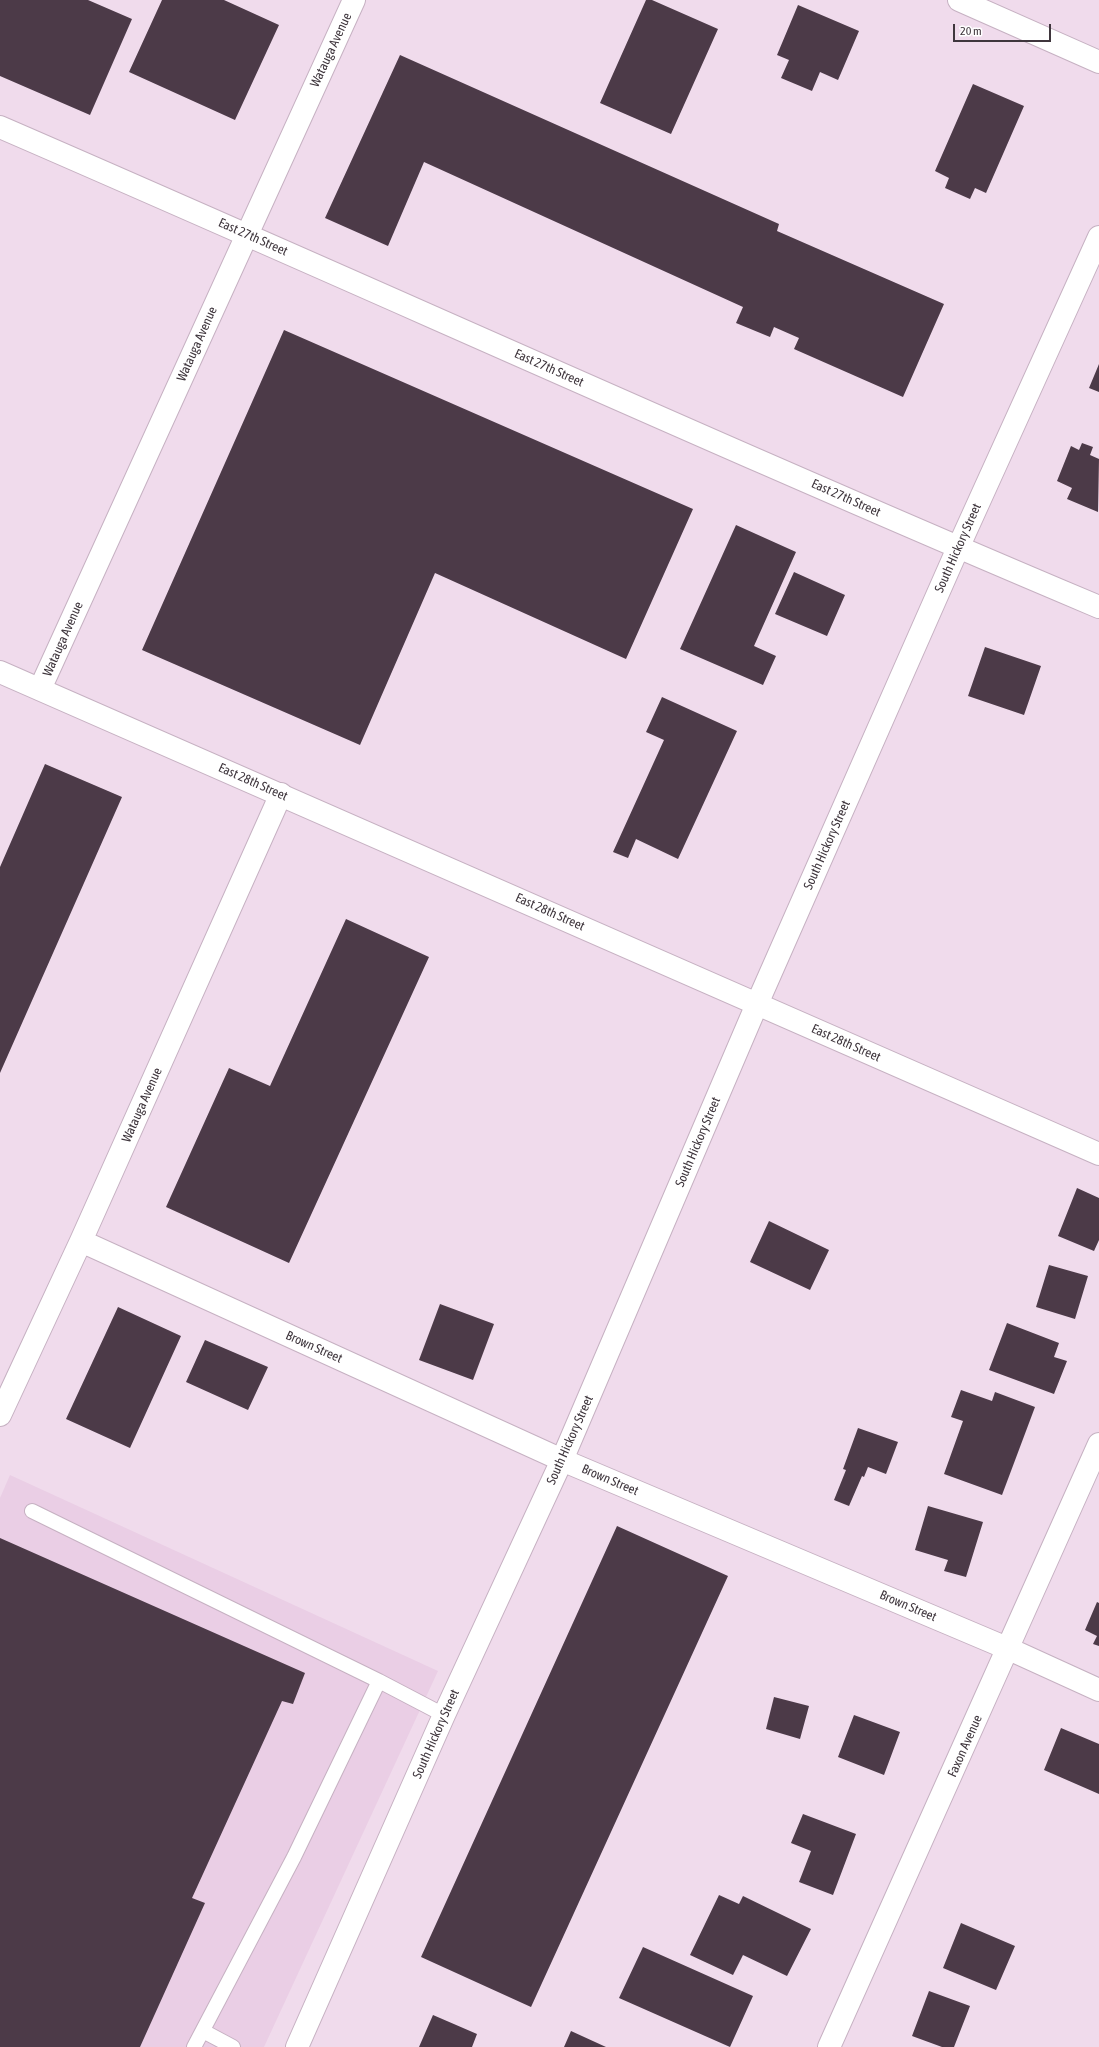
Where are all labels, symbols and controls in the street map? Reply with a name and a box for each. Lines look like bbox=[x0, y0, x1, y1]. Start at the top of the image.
street label: Watauga Avenue bbox=[307, 10, 355, 90]
scale bar bbox=[955, 16, 1053, 42]
text: 20 m bbox=[960, 24, 982, 38]
street label: East 27th Street bbox=[216, 215, 290, 259]
street label: Watauga Avenue bbox=[174, 304, 220, 384]
street label: East 27th Street bbox=[512, 346, 586, 390]
street label: East 27th Street bbox=[809, 476, 883, 520]
street label: South Hickory Street bbox=[931, 501, 985, 595]
street label: Watauga Avenue bbox=[40, 599, 86, 679]
street label: East 28th Street bbox=[216, 760, 290, 804]
street label: South Hickory Street bbox=[800, 798, 854, 892]
street label: East 28th Street bbox=[513, 890, 587, 934]
street label: East 28th Street bbox=[809, 1021, 883, 1065]
street label: Watauga Avenue bbox=[119, 1065, 165, 1145]
street label: South Hickory Street bbox=[672, 1095, 724, 1189]
street label: Brown Street bbox=[283, 1328, 345, 1366]
street label: South Hickory Street bbox=[543, 1393, 597, 1487]
street label: Brown Street bbox=[579, 1461, 641, 1499]
street label: Brown Street bbox=[877, 1587, 939, 1625]
street label: South Hickory Street bbox=[409, 1687, 463, 1781]
street label: Faxon Avenue bbox=[944, 1713, 986, 1779]

